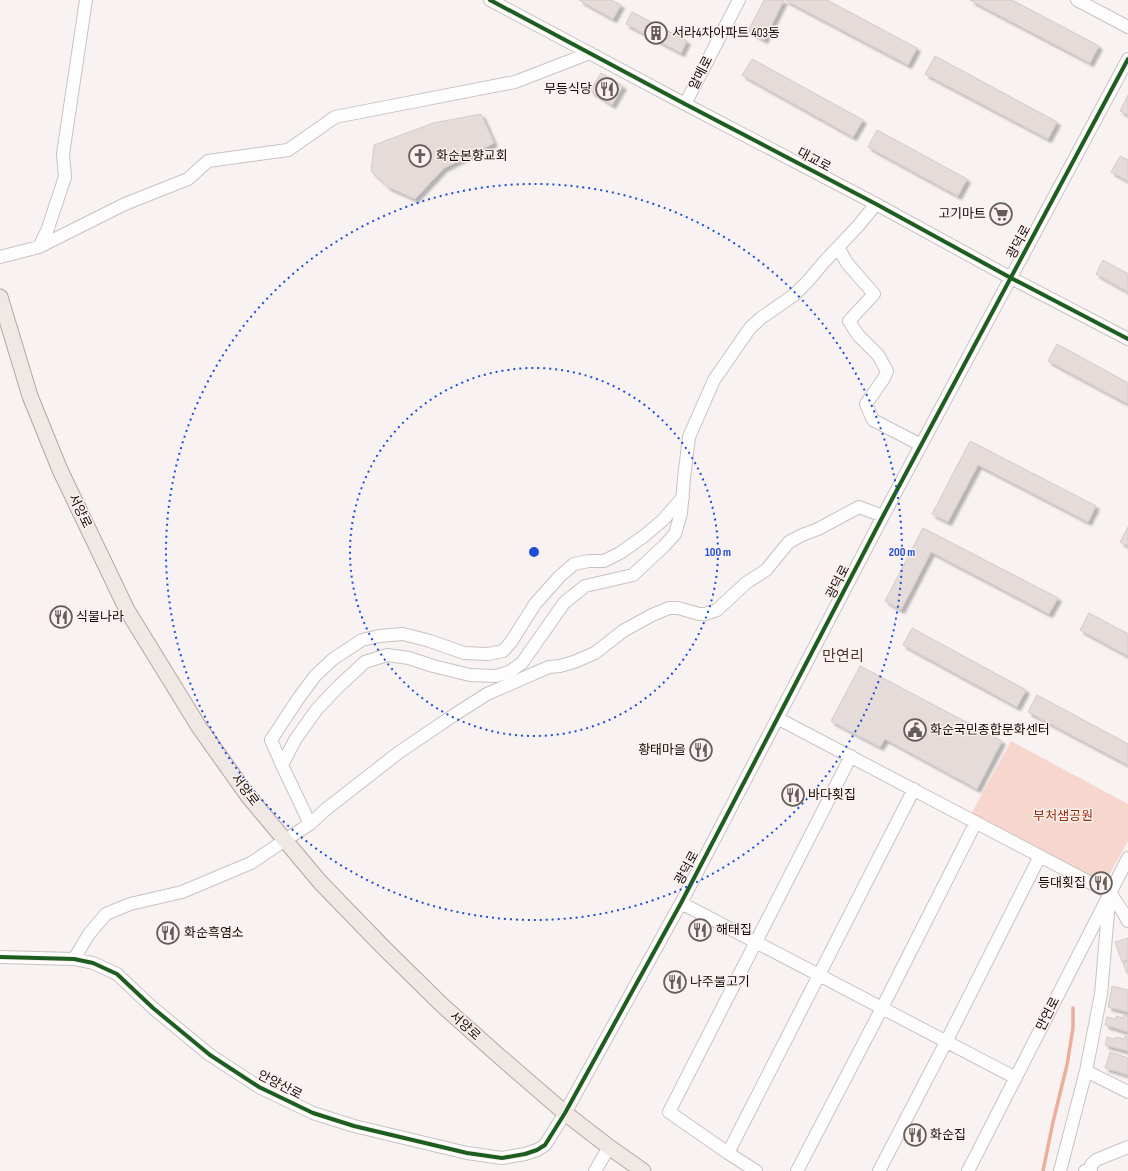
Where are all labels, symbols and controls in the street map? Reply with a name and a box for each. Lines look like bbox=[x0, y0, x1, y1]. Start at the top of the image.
building icon: 서라4차아파트 403동 bbox=[643, 20, 669, 46]
place label: 서라4차아파트 403동 bbox=[672, 25, 780, 41]
street label: 알메로 bbox=[686, 53, 716, 93]
restaurant icon: 무등식당 bbox=[594, 76, 620, 102]
place label: 무등식당 bbox=[544, 81, 592, 97]
church icon: 화순본향교회 bbox=[407, 143, 433, 169]
street label: 대교로 bbox=[794, 145, 834, 176]
place label: 화순본향교회 bbox=[436, 148, 508, 164]
supermarket icon: 고기마트 bbox=[988, 201, 1014, 227]
place label: 고기마트 bbox=[938, 206, 986, 222]
street label: 광덕로 bbox=[1004, 222, 1035, 262]
street label: 서양로 bbox=[65, 491, 95, 531]
centre of rings bbox=[527, 545, 541, 559]
text: 100 m bbox=[705, 545, 731, 560]
text: 200 m bbox=[889, 545, 915, 560]
street label: 광덕로 bbox=[823, 562, 853, 602]
restaurant icon: 식물나라 bbox=[48, 604, 74, 630]
place label: 식물나라 bbox=[76, 609, 124, 625]
district label: 만연리 bbox=[822, 647, 864, 666]
public building icon: 화순국민종합문화센터 bbox=[902, 717, 928, 743]
place label: 화순국민종합문화센터 bbox=[930, 722, 1050, 738]
restaurant icon: 황태마을 bbox=[688, 737, 714, 763]
place label: 황태마을 bbox=[638, 742, 686, 758]
street label: 서양로 bbox=[228, 771, 262, 809]
restaurant icon: 바다횟집 bbox=[780, 782, 806, 808]
place label: 바다횟집 bbox=[808, 787, 856, 803]
park label: 부처샘공원 bbox=[1033, 808, 1093, 824]
street label: 광덕로 bbox=[672, 848, 703, 888]
restaurant icon: 등대횟집 bbox=[1088, 870, 1114, 896]
place label: 등대횟집 bbox=[1038, 875, 1086, 891]
restaurant icon: 해태집 bbox=[687, 917, 713, 943]
restaurant icon: 화순흑염소 bbox=[155, 920, 181, 946]
place label: 해태집 bbox=[716, 922, 752, 938]
place label: 화순흑염소 bbox=[184, 925, 244, 941]
restaurant icon: 나주불고기 bbox=[662, 969, 688, 995]
place label: 나주불고기 bbox=[690, 974, 750, 990]
street label: 만연로 bbox=[1033, 994, 1063, 1034]
street label: 서양로 bbox=[446, 1008, 484, 1044]
street label: 안양산로 bbox=[255, 1067, 305, 1103]
restaurant icon: 화순집 bbox=[902, 1122, 928, 1148]
place label: 화순집 bbox=[930, 1127, 966, 1143]

